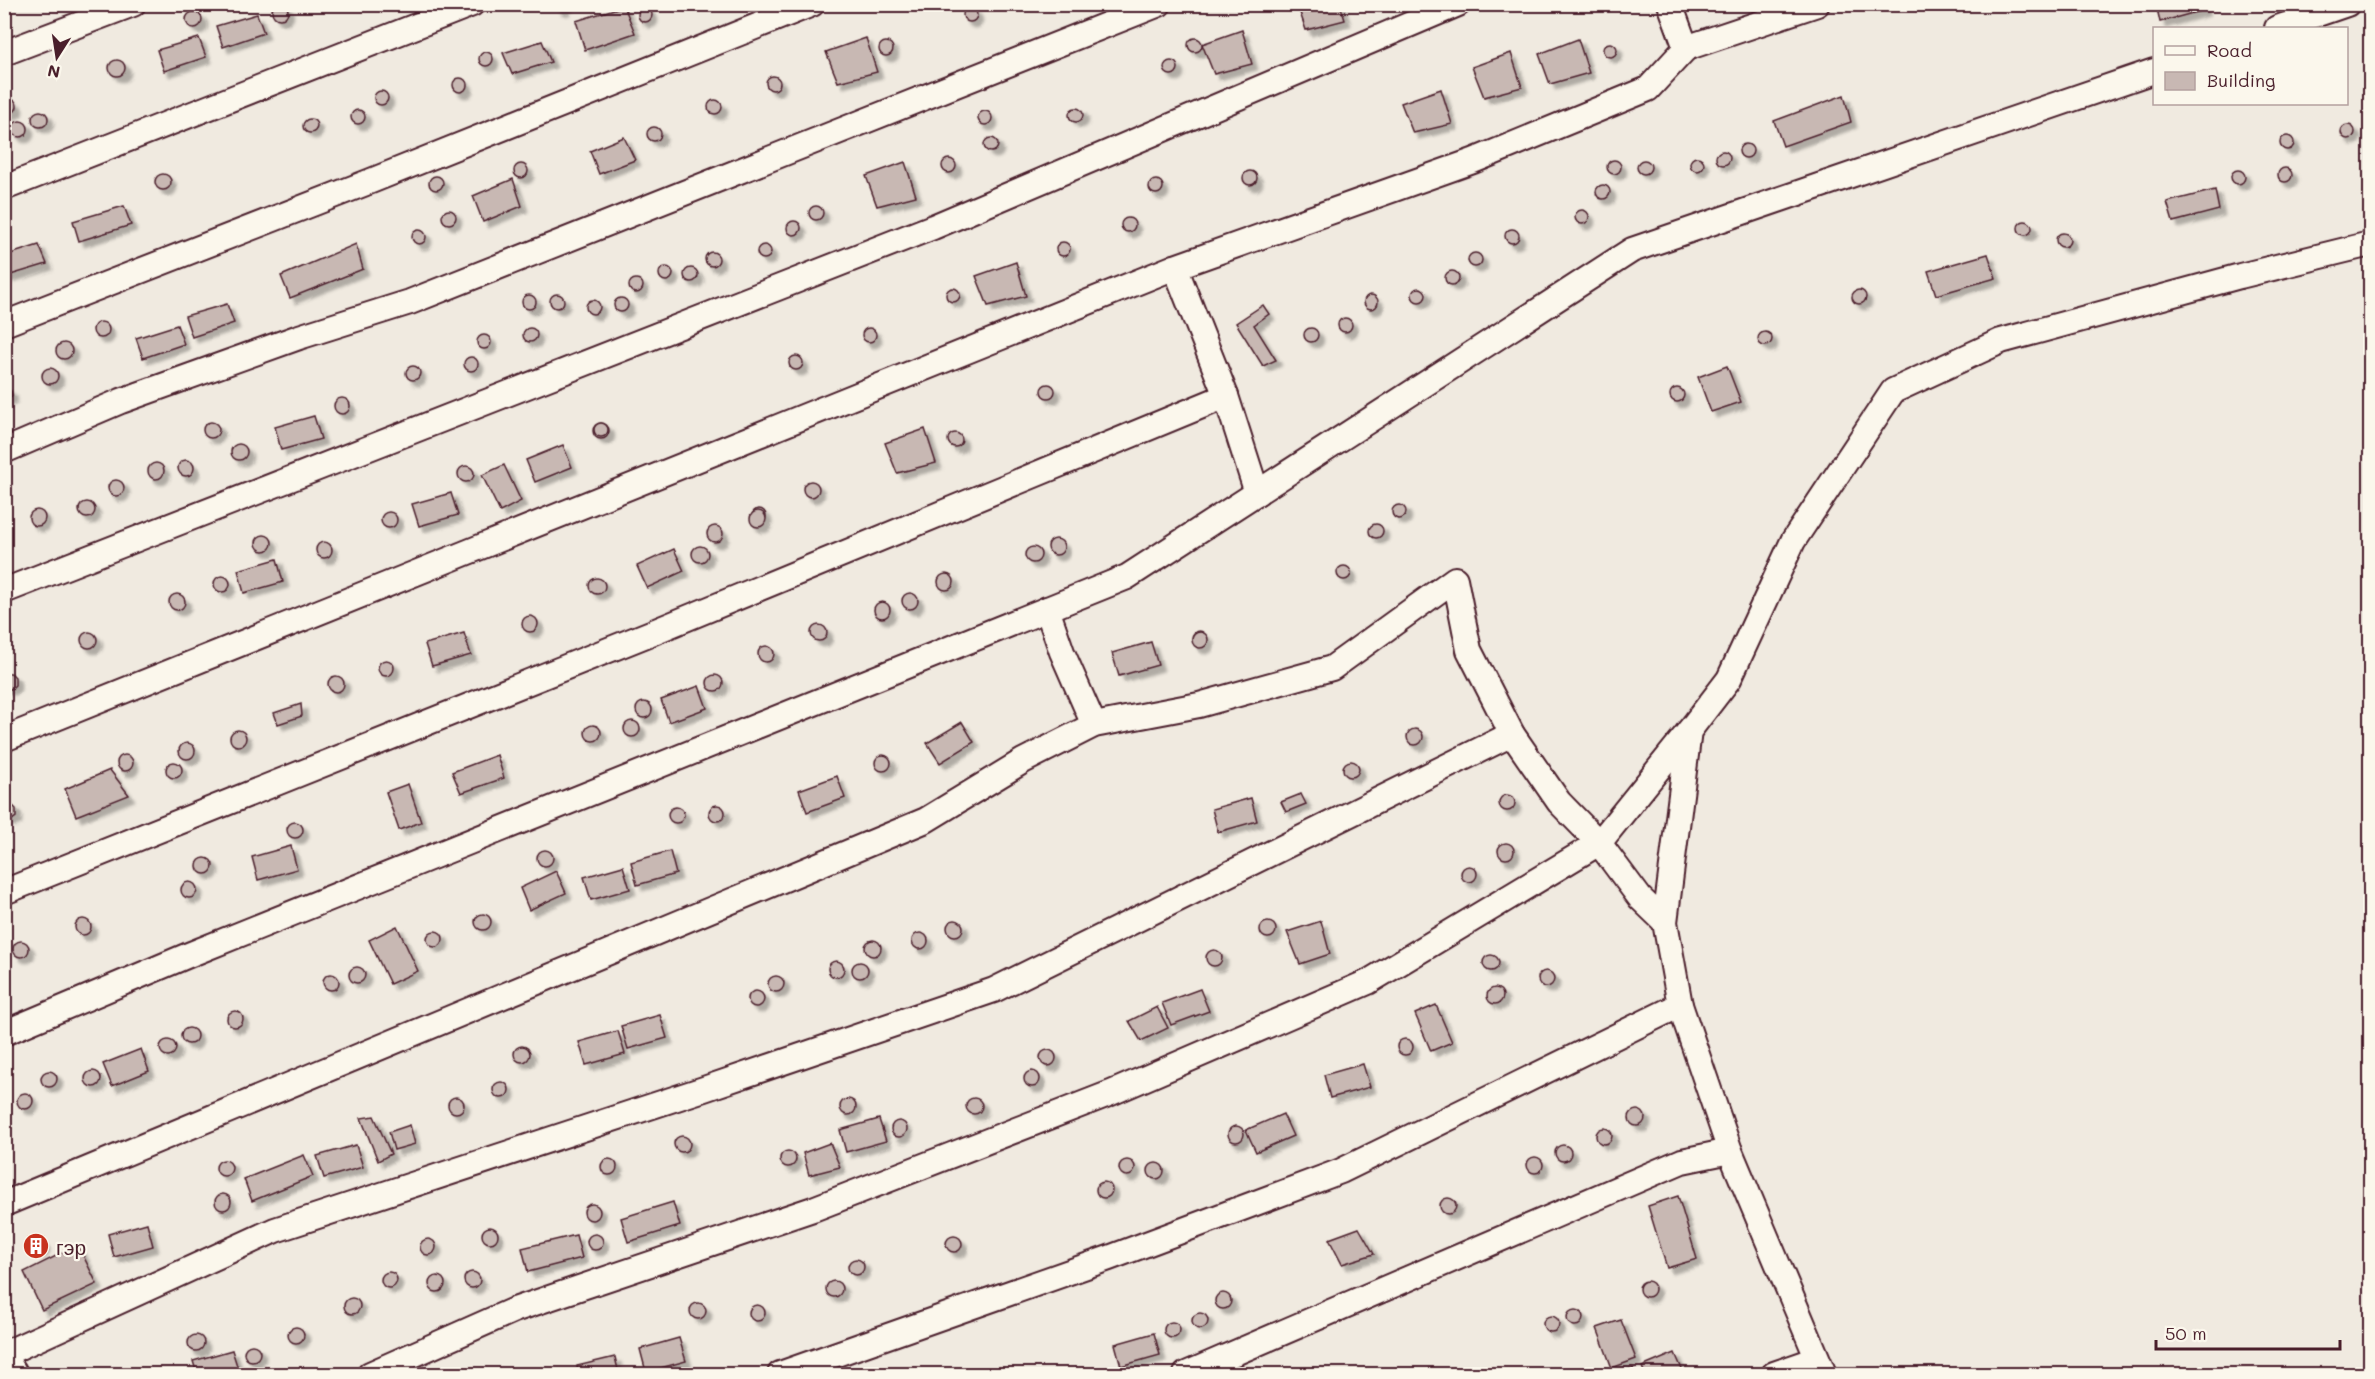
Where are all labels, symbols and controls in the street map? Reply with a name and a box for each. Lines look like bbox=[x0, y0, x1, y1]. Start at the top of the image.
north arrow bbox=[27, 27, 87, 87]
legend bbox=[2153, 27, 2348, 105]
text: Road bbox=[2207, 38, 2252, 62]
text: N bbox=[46, 61, 62, 84]
text: Building bbox=[2207, 68, 2275, 92]
building icon: гэр bbox=[21, 1231, 51, 1261]
place label: гэр bbox=[56, 1233, 86, 1260]
scale bar bbox=[2156, 1313, 2340, 1351]
text: 50 m bbox=[2165, 1321, 2207, 1345]

